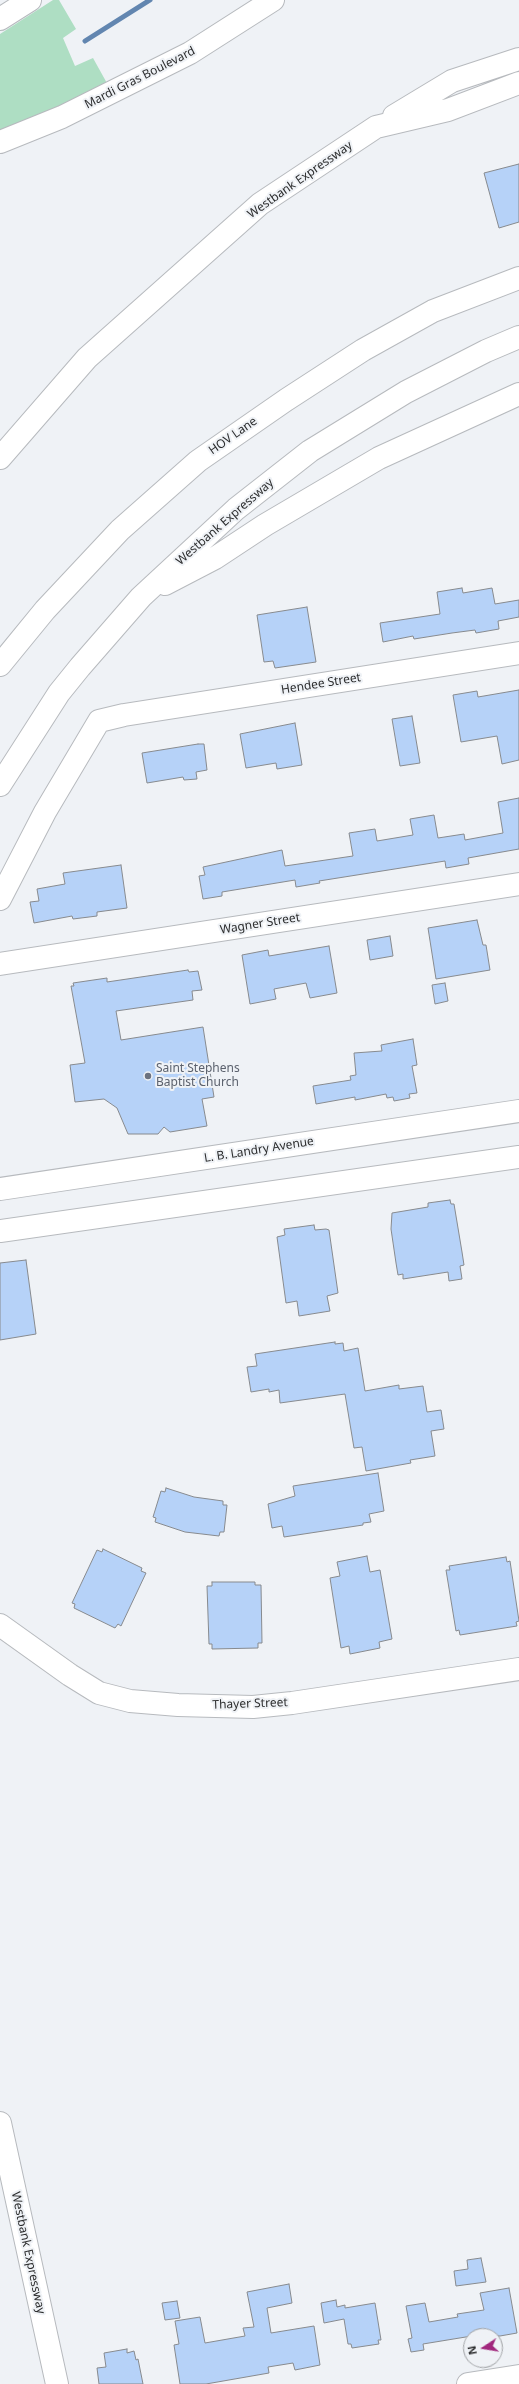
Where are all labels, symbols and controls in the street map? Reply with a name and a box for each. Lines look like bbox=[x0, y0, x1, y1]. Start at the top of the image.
street label: Mardi Gras Boulevard bbox=[82, 44, 198, 112]
street label: Westbank Expressway bbox=[245, 138, 355, 222]
street label: HOV Lane bbox=[206, 414, 260, 458]
street label: Westbank Expressway bbox=[173, 476, 277, 568]
street label: Hendee Street bbox=[280, 671, 362, 697]
street label: Wagner Street bbox=[219, 911, 301, 937]
place label: Saint Stephens Baptist Church bbox=[156, 1062, 240, 1090]
marker: Saint Stephens Baptist Church bbox=[143, 1071, 153, 1081]
street label: L. B. Landry Avenue bbox=[203, 1134, 315, 1166]
street label: Thayer Street bbox=[212, 1695, 288, 1713]
street label: Westbank Expressway bbox=[8, 2191, 48, 2315]
north arrow bbox=[463, 2328, 503, 2368]
text: N bbox=[463, 2344, 480, 2356]

